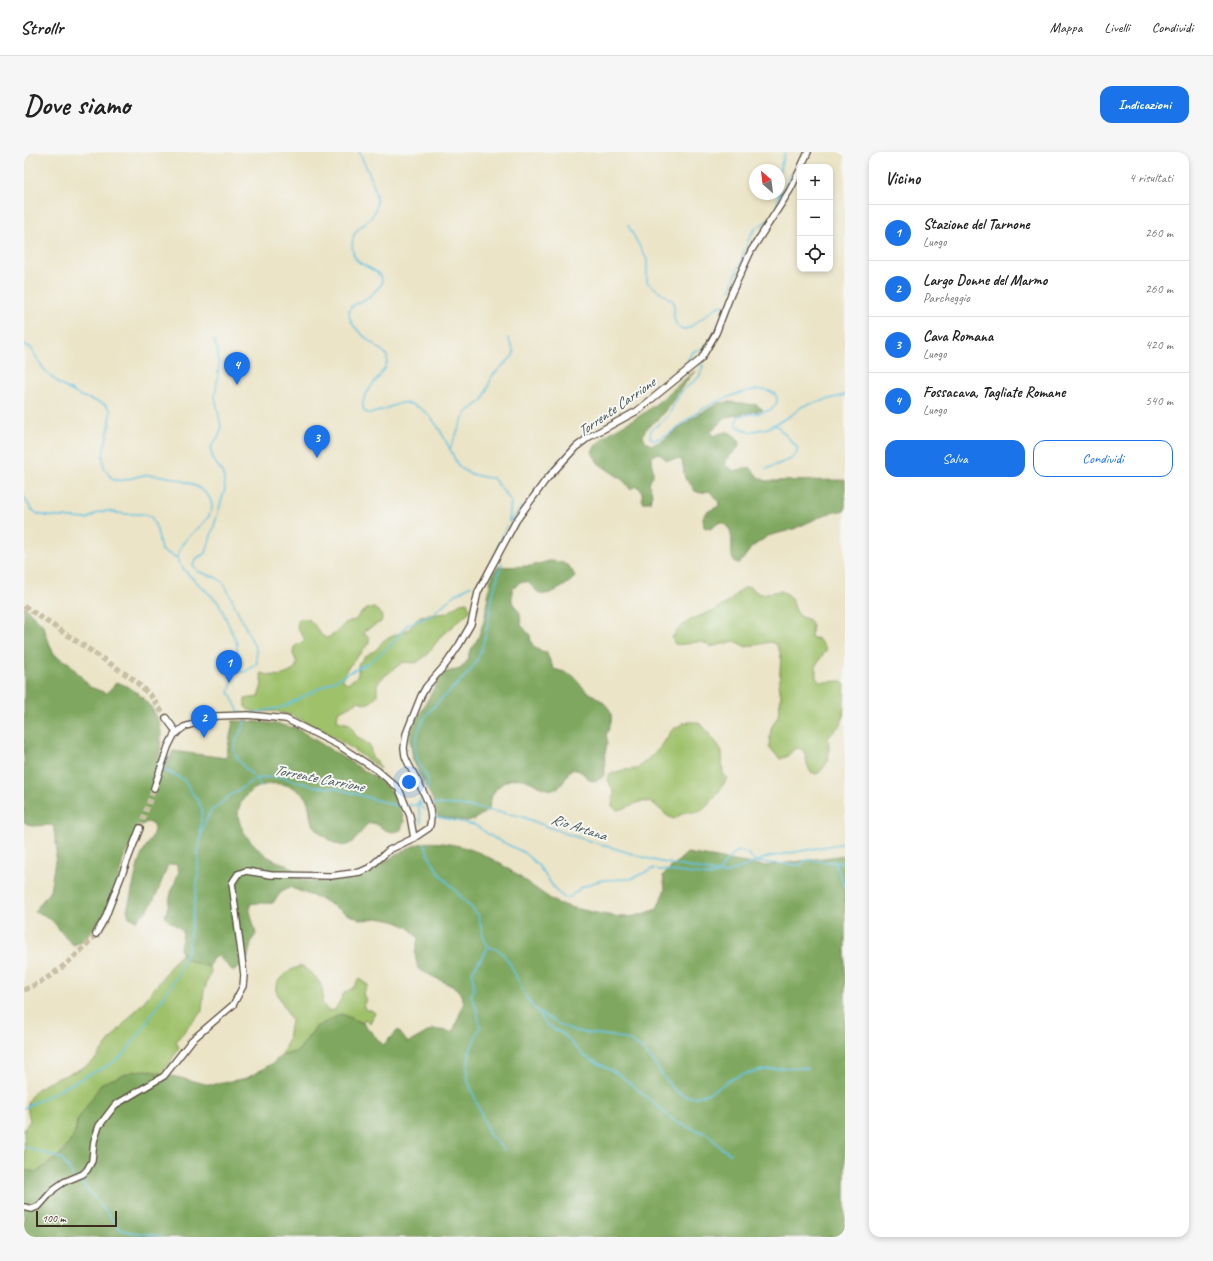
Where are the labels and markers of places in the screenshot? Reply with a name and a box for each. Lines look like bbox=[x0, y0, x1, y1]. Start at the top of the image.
pin: 4 bbox=[224, 352, 250, 385]
pin: 3 bbox=[304, 425, 330, 458]
pin: 1 bbox=[216, 650, 242, 683]
pin: 2 bbox=[191, 705, 217, 738]

